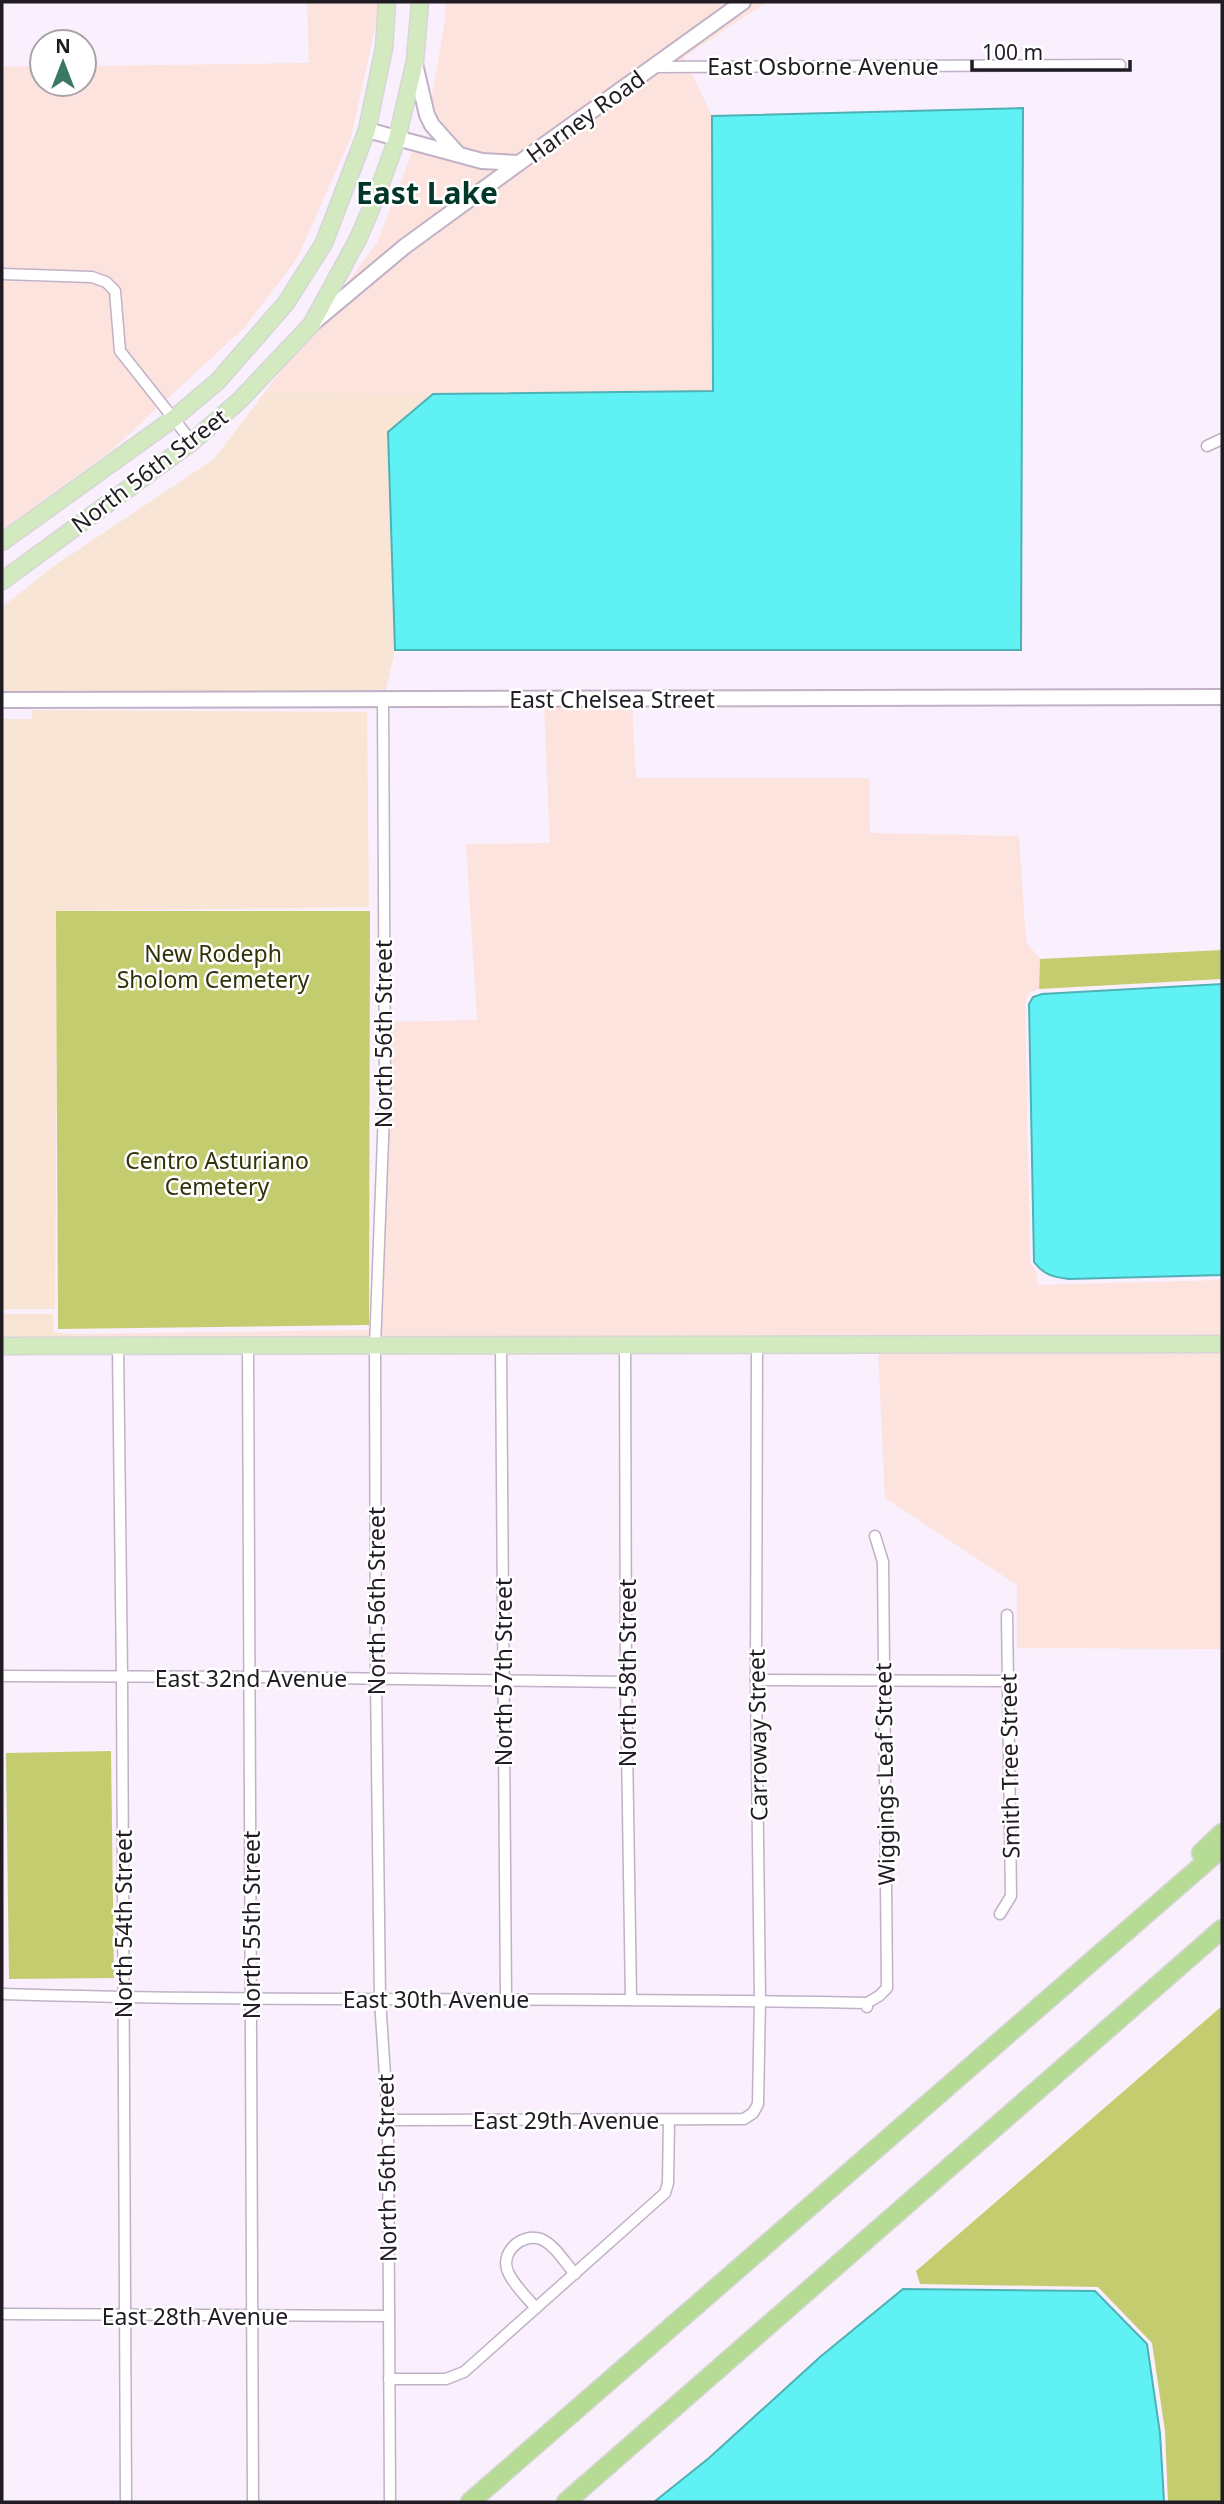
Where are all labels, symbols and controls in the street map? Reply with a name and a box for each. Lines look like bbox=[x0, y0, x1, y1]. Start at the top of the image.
north arrow bbox=[28, 28, 98, 98]
scale bar bbox=[972, 28, 1130, 72]
text: N bbox=[55, 33, 71, 59]
text: 100 m bbox=[982, 38, 1043, 66]
street label: East Osborne Avenue bbox=[707, 50, 939, 82]
street label: Harney Road bbox=[519, 62, 651, 170]
district label: East Lake bbox=[356, 172, 498, 213]
street label: North 56th Street bbox=[64, 401, 234, 539]
street label: East Chelsea Street bbox=[509, 683, 715, 715]
park label: New Rodeph Sholom Cemetery bbox=[117, 937, 310, 995]
street label: North 56th Street bbox=[367, 940, 399, 1128]
park label: Centro Asturiano Cemetery bbox=[125, 1144, 309, 1202]
street label: North 56th Street bbox=[360, 1507, 392, 1695]
street label: North 57th Street bbox=[487, 1578, 519, 1766]
street label: North 58th Street bbox=[611, 1579, 643, 1767]
street label: Carroway Street bbox=[739, 1649, 775, 1821]
street label: East 32nd Avenue bbox=[155, 1662, 347, 1694]
street label: Wiggings Leaf Street bbox=[866, 1662, 902, 1886]
street label: Smith Tree Street bbox=[991, 1673, 1027, 1859]
street label: North 54th Street bbox=[107, 1830, 139, 2018]
street label: North 55th Street bbox=[235, 1831, 267, 2019]
street label: East 30th Avenue bbox=[343, 1983, 529, 2015]
street label: North 56th Street bbox=[368, 2074, 404, 2262]
street label: East 29th Avenue bbox=[473, 2104, 659, 2136]
street label: East 28th Avenue bbox=[102, 2300, 288, 2332]

